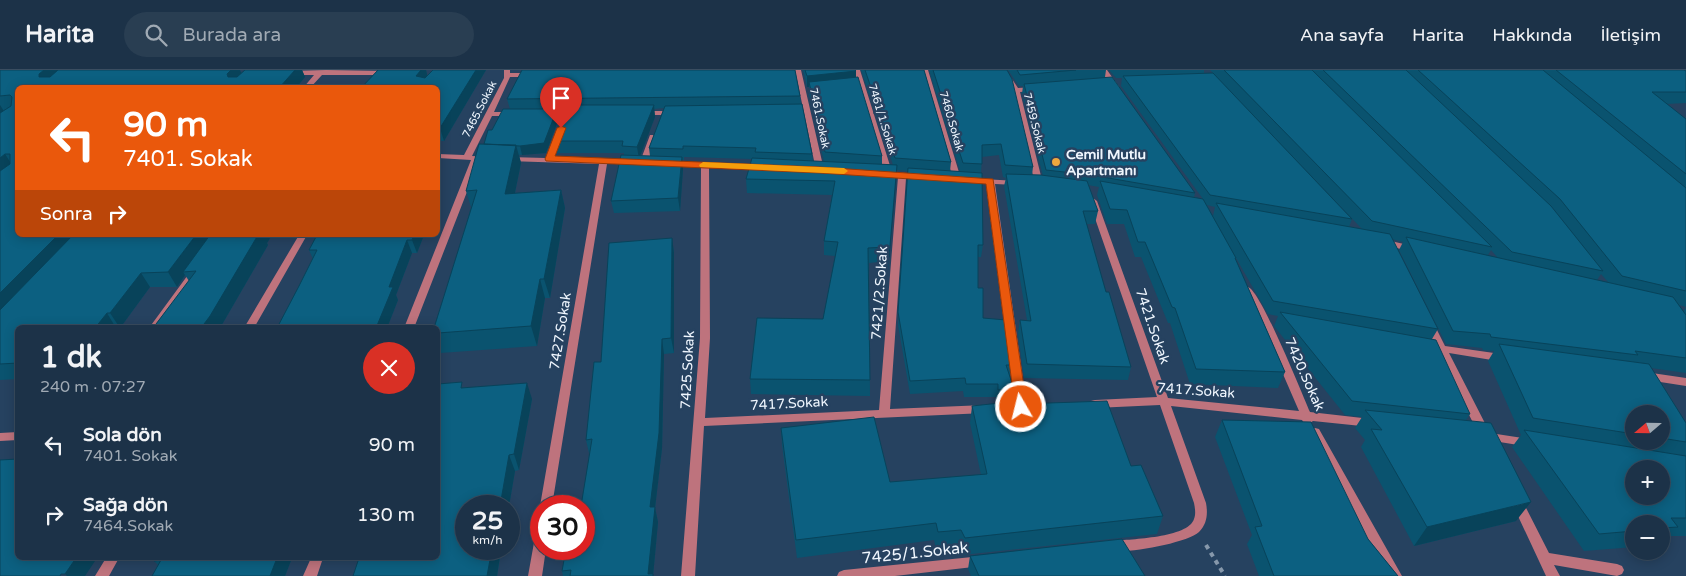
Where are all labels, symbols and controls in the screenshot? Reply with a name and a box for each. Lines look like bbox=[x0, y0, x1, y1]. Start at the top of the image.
search box bbox=[124, 12, 474, 57]
text: Harita bbox=[25, 20, 94, 49]
icon: search bbox=[142, 21, 170, 49]
text: Burada ara bbox=[182, 24, 281, 46]
text: Ana sayfa bbox=[1300, 24, 1384, 46]
text: Harita bbox=[1412, 24, 1464, 46]
text: Hakkında bbox=[1492, 24, 1572, 46]
text: İletişim bbox=[1600, 24, 1661, 46]
pin bbox=[540, 77, 582, 128]
street label: 7465.Sokak bbox=[460, 79, 499, 140]
street label: 7461/1.Sokak bbox=[866, 82, 900, 156]
icon: arrive bbox=[547, 84, 575, 112]
street label: 7461.Sokak bbox=[807, 86, 832, 150]
street label: 7460.Sokak bbox=[937, 90, 966, 153]
street label: 7459.Sokak bbox=[1021, 91, 1048, 155]
text: 90 m bbox=[123, 104, 208, 146]
icon: left bbox=[40, 105, 105, 170]
text: 7401. Sokak bbox=[123, 146, 253, 172]
place label: Cemil Mutlu Apartmanı bbox=[1066, 146, 1146, 179]
marker: Cemil Mutlu Apartmanı bbox=[1050, 156, 1062, 168]
icon: right bbox=[103, 200, 131, 228]
text: Sonra bbox=[40, 203, 93, 225]
street label: 7421/2.Sokak bbox=[868, 245, 891, 340]
street label: 7421.Sokak bbox=[1132, 286, 1174, 367]
street label: 7427.Sokak bbox=[546, 291, 575, 371]
street label: 7425.Sokak bbox=[677, 330, 698, 410]
street label: 7420.Sokak bbox=[1281, 335, 1329, 414]
text: 1 dk bbox=[40, 339, 102, 376]
button: close bbox=[363, 342, 415, 394]
text: 240 m · 07:27 bbox=[40, 377, 146, 397]
street label: 7417.Sokak bbox=[1156, 379, 1236, 402]
position arrow bbox=[994, 380, 1046, 432]
street label: 7417.Sokak bbox=[750, 393, 829, 414]
north arrow bbox=[1625, 405, 1670, 450]
map controls bbox=[1625, 405, 1670, 560]
text: Sola dön bbox=[83, 424, 162, 446]
icon: left bbox=[40, 431, 68, 459]
text: 90 m bbox=[369, 434, 415, 456]
text: 7401. Sokak bbox=[83, 446, 177, 466]
button: + bbox=[1625, 460, 1670, 505]
text: Sağa dön bbox=[83, 494, 168, 516]
speed limit sign: 30 bbox=[530, 495, 595, 560]
icon: right bbox=[40, 501, 68, 529]
text: 130 m bbox=[357, 504, 415, 526]
text: 25 bbox=[472, 506, 503, 536]
button: − bbox=[1625, 515, 1670, 560]
text: 7464.Sokak bbox=[83, 516, 173, 536]
text: km/h bbox=[472, 533, 503, 547]
street label: 7425/1.Sokak bbox=[861, 537, 970, 569]

